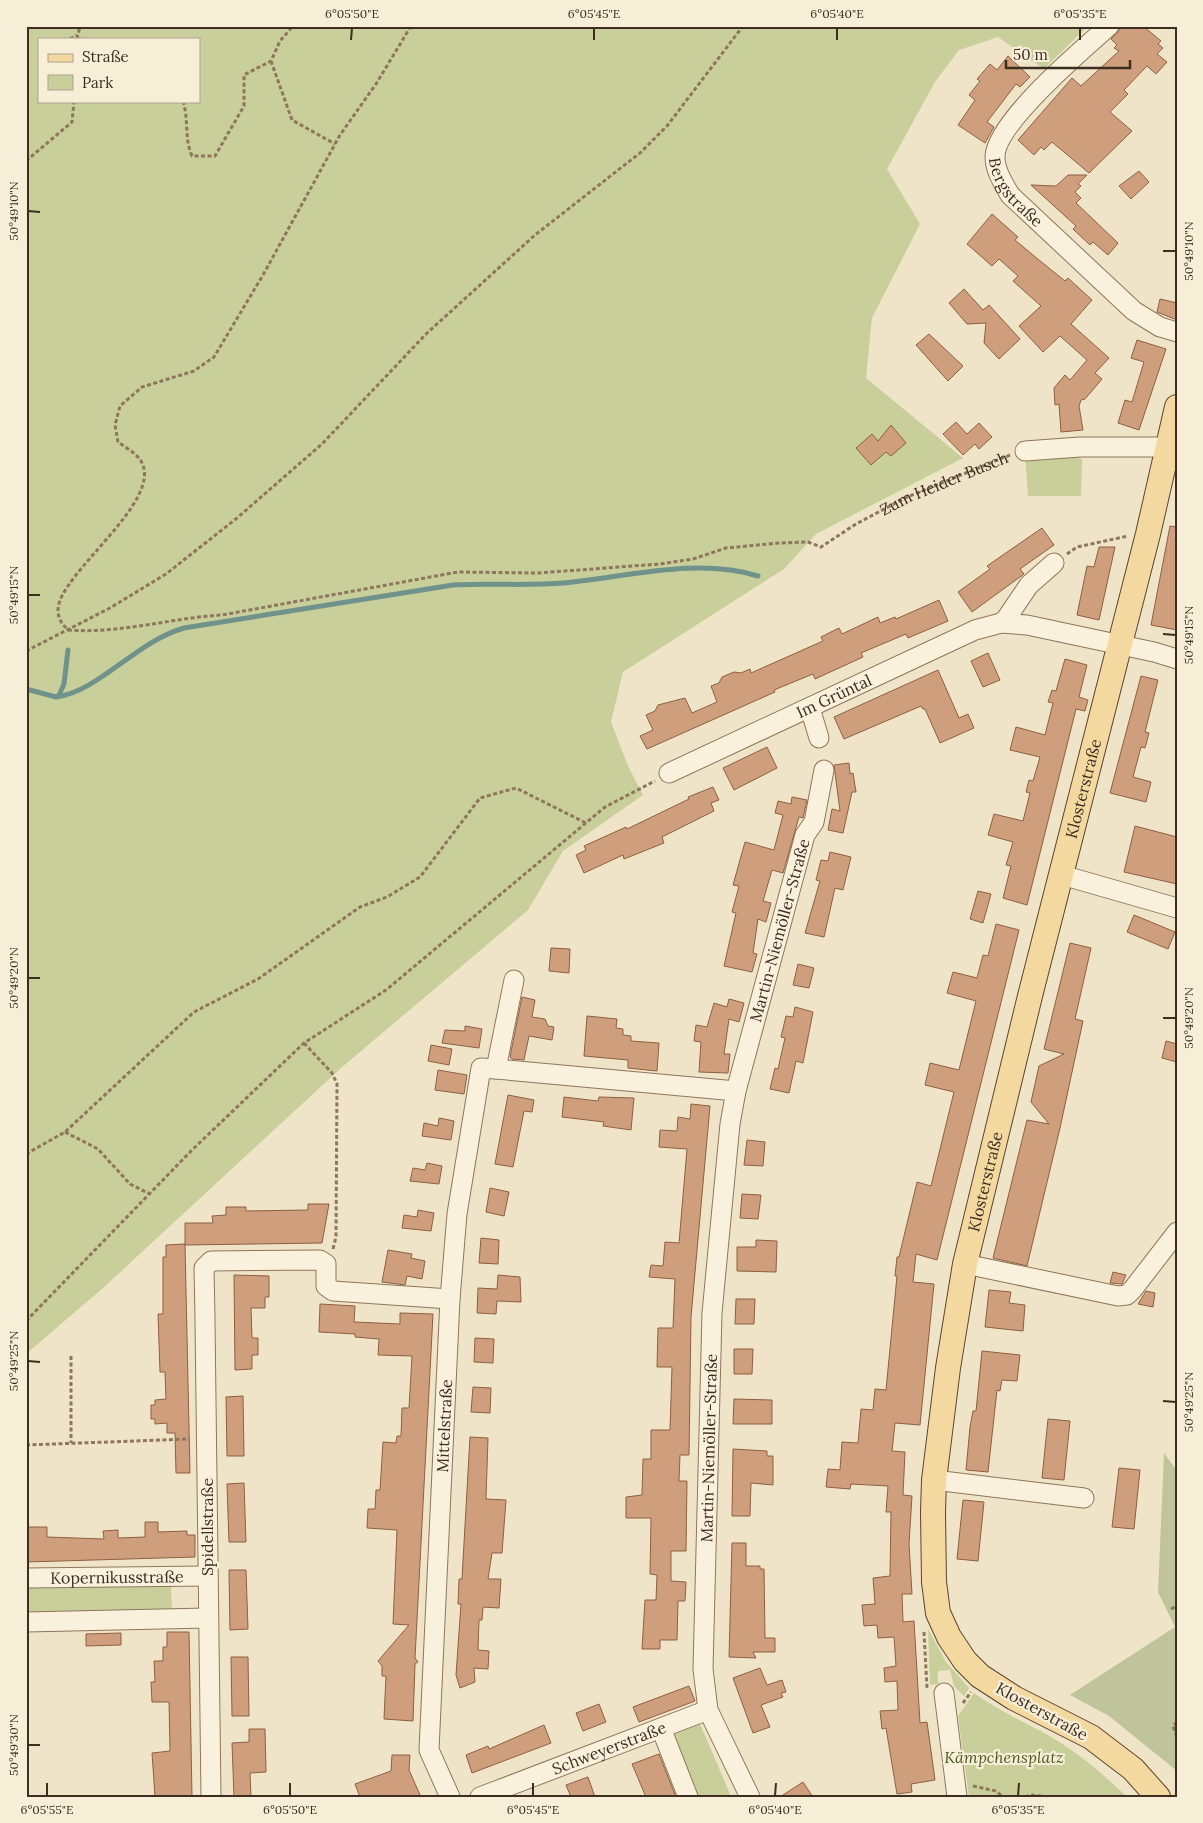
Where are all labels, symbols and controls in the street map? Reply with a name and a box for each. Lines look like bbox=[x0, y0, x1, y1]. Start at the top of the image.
text: 6°05'50"E bbox=[325, 6, 379, 21]
text: 6°05'45"E bbox=[568, 6, 620, 21]
text: 6°05'40"E bbox=[810, 6, 864, 21]
text: 6°05'35"E bbox=[1053, 6, 1107, 21]
legend bbox=[38, 38, 200, 102]
scale bar bbox=[1006, 38, 1129, 70]
text: 50 m bbox=[1013, 45, 1048, 64]
text: Straße bbox=[82, 47, 129, 66]
text: Park bbox=[82, 73, 113, 92]
street label: Bergstraße bbox=[985, 156, 1048, 231]
text: 50°49'10"N bbox=[6, 181, 21, 241]
text: 50°49'10"N bbox=[1181, 221, 1196, 281]
street label: Zum Heider Busch bbox=[876, 447, 1011, 520]
text: 50°49'15"N bbox=[6, 566, 21, 624]
text: 50°49'15"N bbox=[1181, 606, 1196, 664]
street label: Im Grüntal bbox=[793, 670, 875, 722]
street label: Klosterstraße bbox=[1061, 736, 1105, 841]
street label: Martin-Niemöller-Straße bbox=[745, 836, 814, 1024]
text: 50°49'20"N bbox=[6, 947, 21, 1009]
text: 50°49'20"N bbox=[1181, 987, 1196, 1049]
street label: Klosterstraße bbox=[963, 1129, 1007, 1234]
text: 50°49'25"N bbox=[6, 1331, 21, 1391]
street label: Martin-Niemöller-Straße bbox=[696, 1353, 721, 1543]
text: 50°49'25"N bbox=[1181, 1372, 1196, 1432]
street label: Mittelstraße bbox=[432, 1378, 456, 1473]
street label: Spidellstraße bbox=[197, 1478, 217, 1576]
street label: Kopernikusstraße bbox=[50, 1566, 184, 1588]
street label: Klosterstraße bbox=[993, 1678, 1092, 1745]
text: 50°49'30"N bbox=[6, 1714, 21, 1776]
street label: Schweyerstraße bbox=[549, 1717, 669, 1779]
park label: Kämpchensplatz bbox=[944, 1747, 1064, 1767]
text: 6°05'55"E bbox=[21, 1802, 73, 1817]
text: 6°05'50"E bbox=[263, 1802, 317, 1817]
text: 6°05'45"E bbox=[507, 1802, 559, 1817]
text: 6°05'40"E bbox=[748, 1802, 802, 1817]
text: 6°05'35"E bbox=[991, 1802, 1045, 1817]

